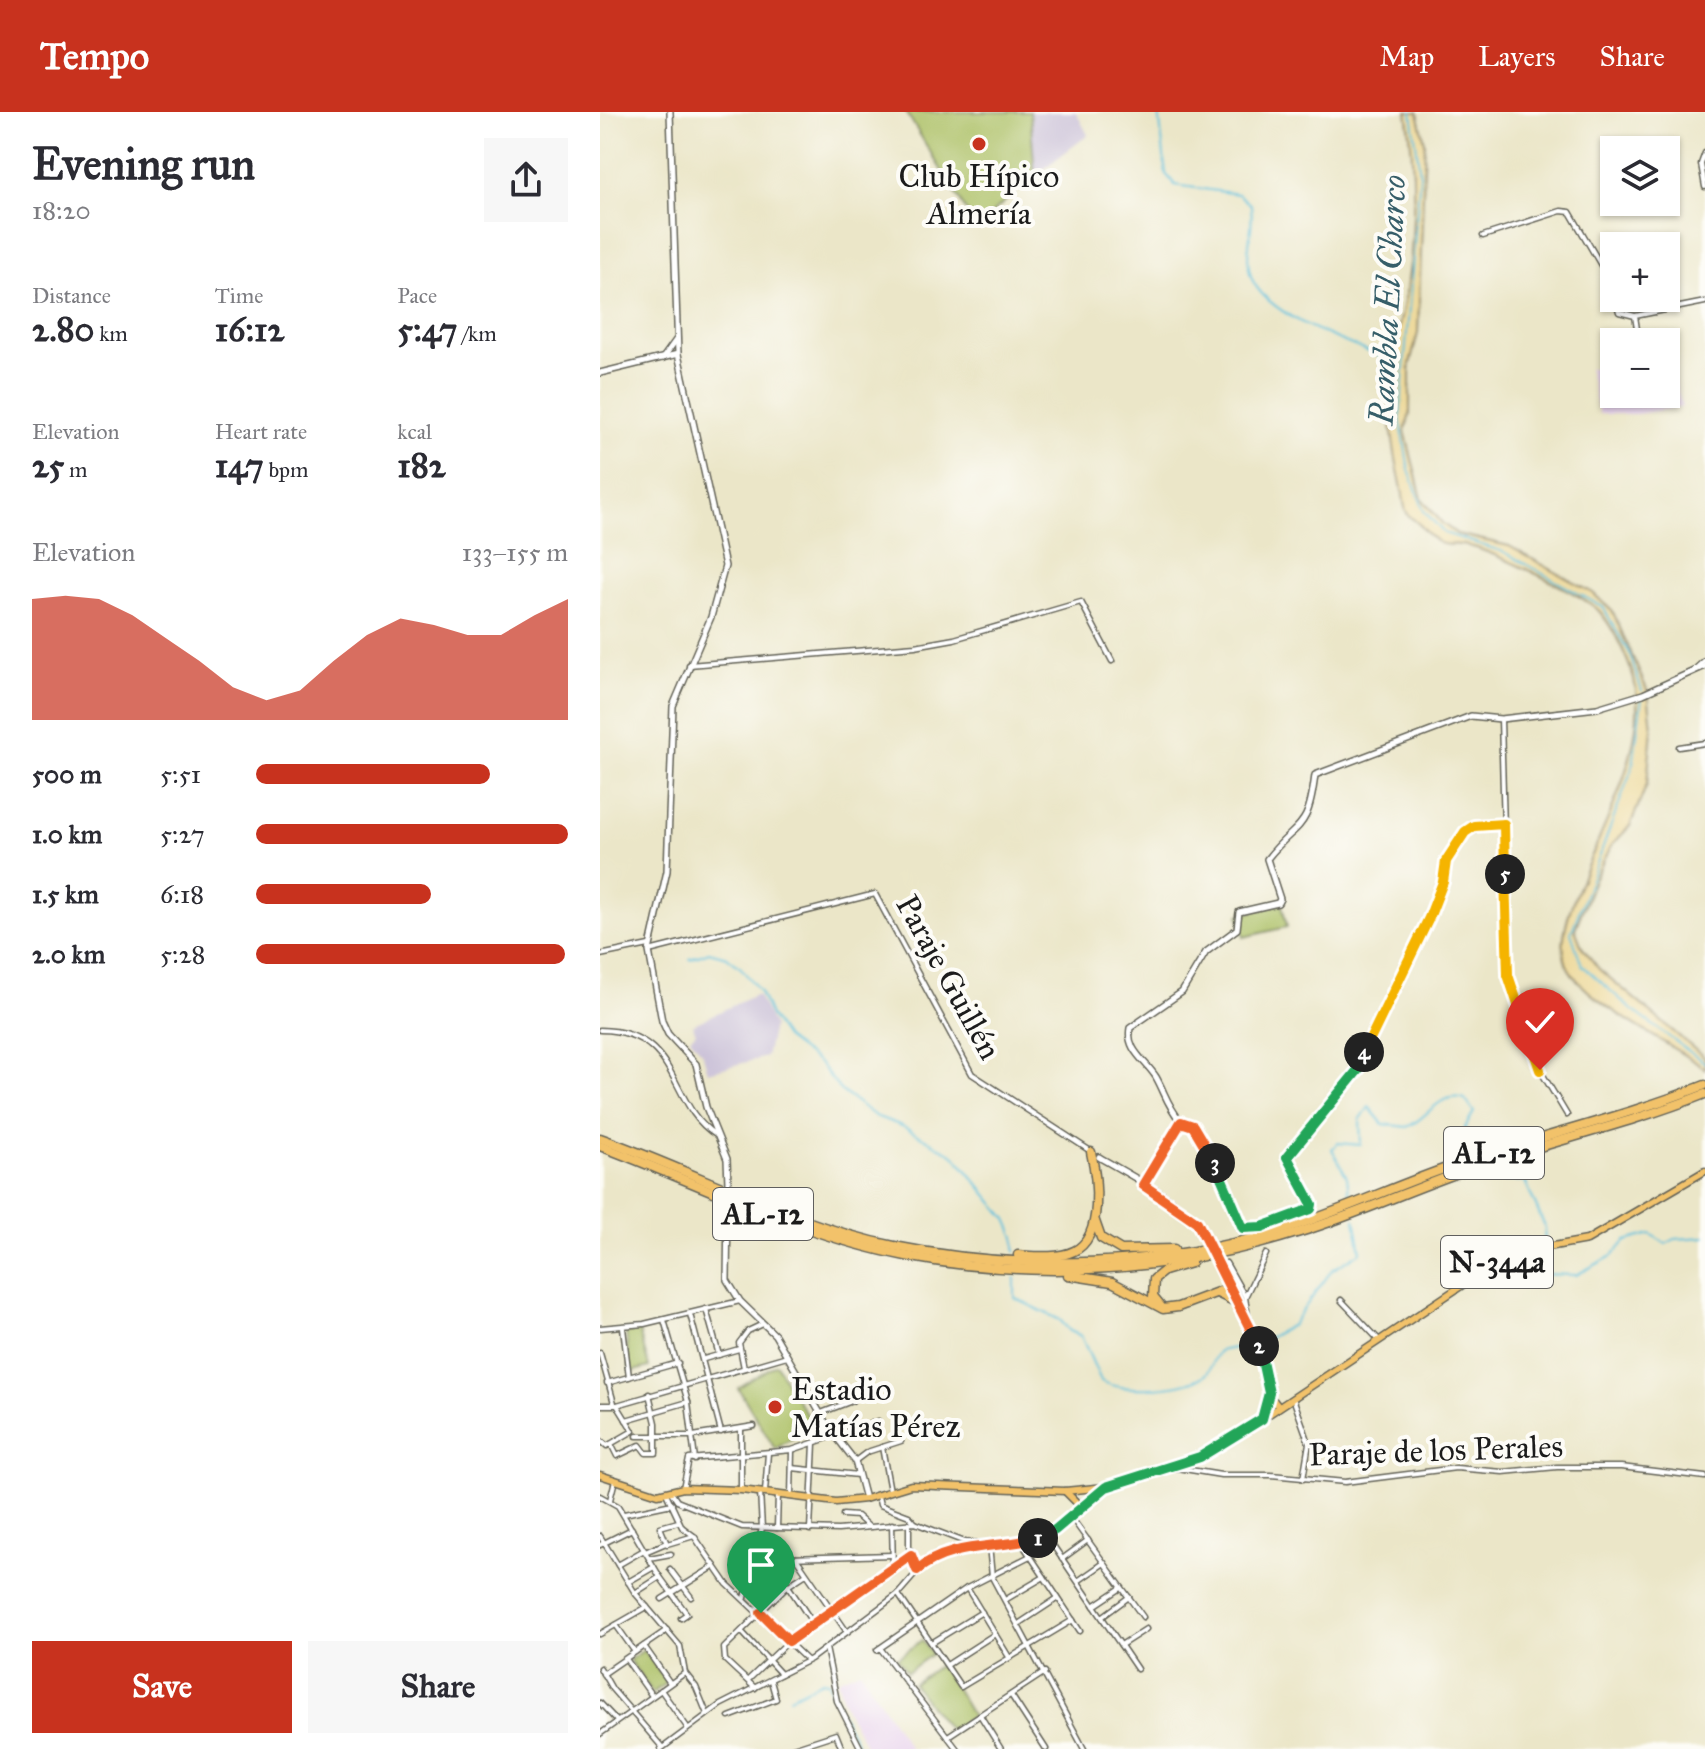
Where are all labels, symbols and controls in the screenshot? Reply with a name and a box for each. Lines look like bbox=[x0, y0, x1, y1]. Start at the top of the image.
text: Tempo bbox=[40, 33, 149, 79]
text: Map bbox=[1379, 39, 1434, 74]
text: Layers bbox=[1478, 39, 1556, 74]
text: Share bbox=[1600, 39, 1665, 74]
marker: Club Hípico Almería bbox=[970, 135, 988, 153]
map controls bbox=[1600, 136, 1680, 408]
button: layers bbox=[1600, 136, 1680, 216]
text: Evening run bbox=[32, 137, 255, 191]
button: share bbox=[484, 138, 568, 222]
place label: Club Hípico Almería bbox=[899, 157, 1059, 233]
water label: Rambla El Charco bbox=[1360, 174, 1415, 427]
text: 18:20 bbox=[32, 194, 91, 226]
button: + bbox=[1600, 232, 1680, 312]
text: Distance bbox=[32, 282, 111, 309]
text: Time bbox=[215, 282, 263, 309]
text: Pace bbox=[397, 282, 437, 309]
text: 2.80 bbox=[32, 309, 94, 350]
text: 16:12 bbox=[215, 309, 284, 350]
text: 5:47 bbox=[397, 309, 457, 350]
text: km bbox=[94, 320, 128, 347]
text: /km bbox=[457, 320, 497, 347]
button: − bbox=[1600, 328, 1680, 408]
text: Elevation bbox=[32, 418, 119, 445]
text: Heart rate bbox=[215, 418, 307, 445]
text: kcal bbox=[397, 418, 432, 445]
text: 25 bbox=[32, 445, 64, 486]
text: 147 bbox=[215, 445, 264, 486]
text: 182 bbox=[397, 445, 446, 486]
text: m bbox=[64, 456, 88, 483]
text: bpm bbox=[264, 456, 309, 483]
text: Elevation bbox=[32, 536, 135, 568]
text: 133–155 m bbox=[462, 536, 568, 568]
text: 500 m bbox=[32, 758, 102, 790]
text: 5:51 bbox=[160, 758, 201, 790]
text: 1.0 km bbox=[32, 818, 102, 850]
text: 5:27 bbox=[160, 818, 205, 850]
pin: 5 bbox=[1485, 854, 1525, 894]
text: 5 bbox=[1500, 860, 1510, 887]
text: 1.5 km bbox=[32, 878, 99, 910]
text: 6:18 bbox=[160, 878, 204, 910]
street label: Paraje Guillén bbox=[887, 888, 1010, 1066]
text: 2.0 km bbox=[32, 938, 105, 970]
text: 5:28 bbox=[160, 938, 205, 970]
pin bbox=[1506, 988, 1574, 1070]
icon: check bbox=[1518, 1000, 1562, 1044]
pin: 4 bbox=[1344, 1032, 1384, 1072]
text: 4 bbox=[1358, 1038, 1370, 1065]
road number: AL-12 bbox=[1444, 1127, 1544, 1179]
pin: 3 bbox=[1195, 1143, 1235, 1183]
text: 3 bbox=[1211, 1149, 1219, 1176]
road number: AL-12 bbox=[713, 1188, 813, 1240]
road number: N-344a bbox=[1441, 1236, 1553, 1288]
pin: 2 bbox=[1239, 1326, 1279, 1366]
text: 2 bbox=[1254, 1332, 1264, 1359]
place label: Estadio Matías Pérez bbox=[791, 1370, 961, 1446]
marker: Estadio Matías Pérez bbox=[766, 1398, 784, 1416]
street label: Paraje de los Perales bbox=[1308, 1427, 1564, 1474]
pin: 1 bbox=[1018, 1518, 1058, 1558]
text: 1 bbox=[1034, 1524, 1042, 1551]
pin bbox=[727, 1531, 795, 1613]
icon: arrive bbox=[739, 1543, 783, 1587]
button: Save bbox=[32, 1641, 292, 1733]
button: Share bbox=[308, 1641, 568, 1733]

